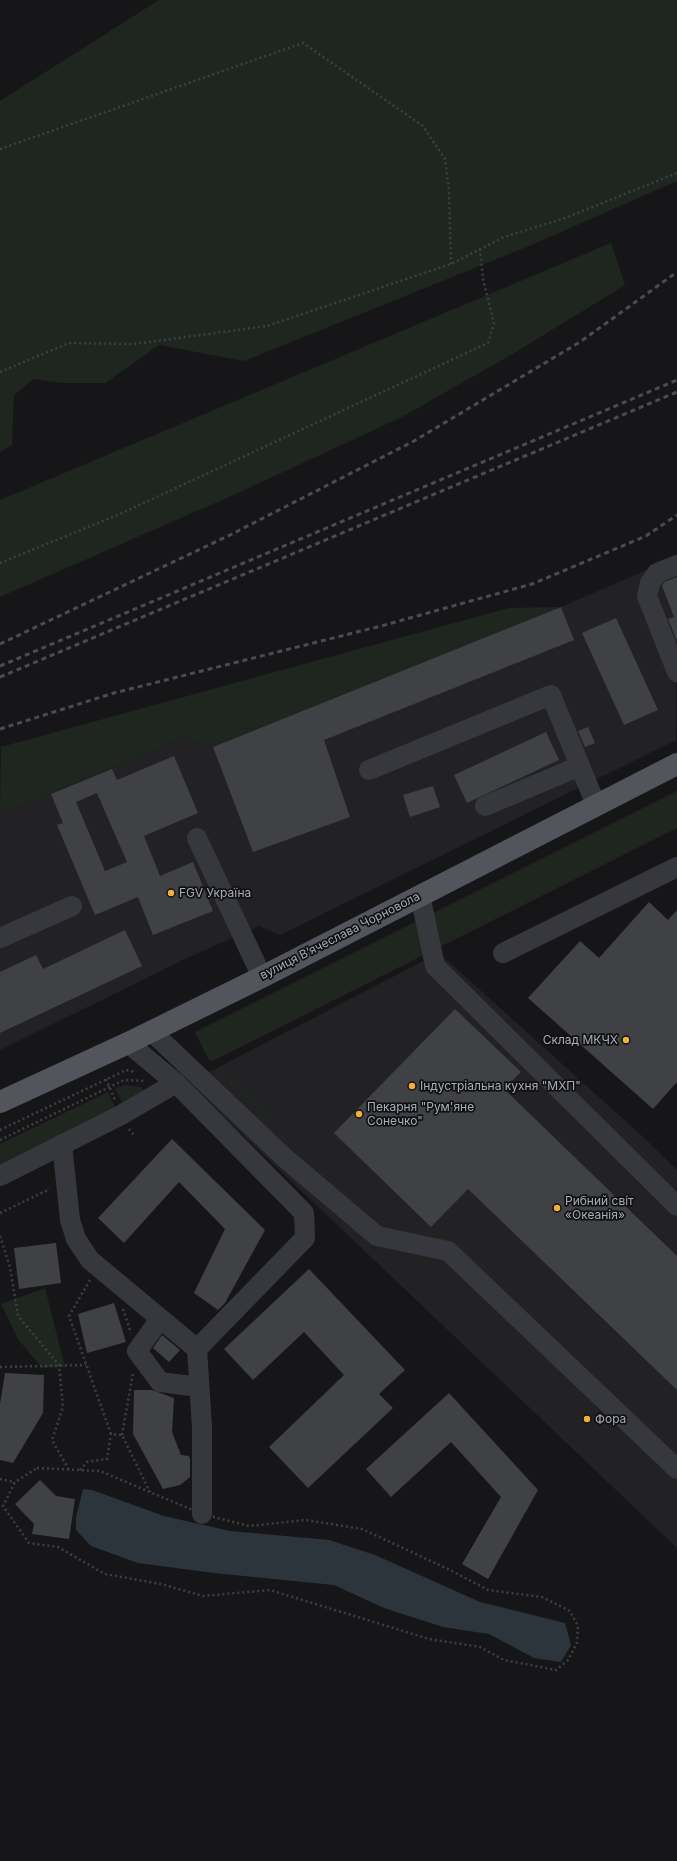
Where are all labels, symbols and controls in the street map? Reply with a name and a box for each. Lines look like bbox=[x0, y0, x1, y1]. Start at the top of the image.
place label: FGV Україна bbox=[179, 886, 251, 900]
marker: FGV Україна bbox=[166, 888, 176, 898]
street label: вулиця Вʼячеслава Чорновола bbox=[258, 889, 422, 983]
place label: Склад МКЧХ bbox=[543, 1033, 618, 1047]
marker: Склад МКЧХ bbox=[621, 1035, 631, 1045]
place label: Індустріальна кухня "МХП" bbox=[420, 1079, 581, 1093]
marker: Індустріальна кухня "МХП" bbox=[407, 1081, 417, 1091]
place label: Пекарня "Рум'яне Сонечко" bbox=[367, 1100, 474, 1128]
marker: Пекарня "Рум'яне Сонечко" bbox=[354, 1109, 364, 1119]
place label: Рибний світ «Океанія» bbox=[565, 1194, 634, 1222]
marker: Рибний світ «Океанія» bbox=[552, 1203, 562, 1213]
place label: Фора bbox=[595, 1412, 626, 1426]
marker: Фора bbox=[582, 1414, 592, 1424]

